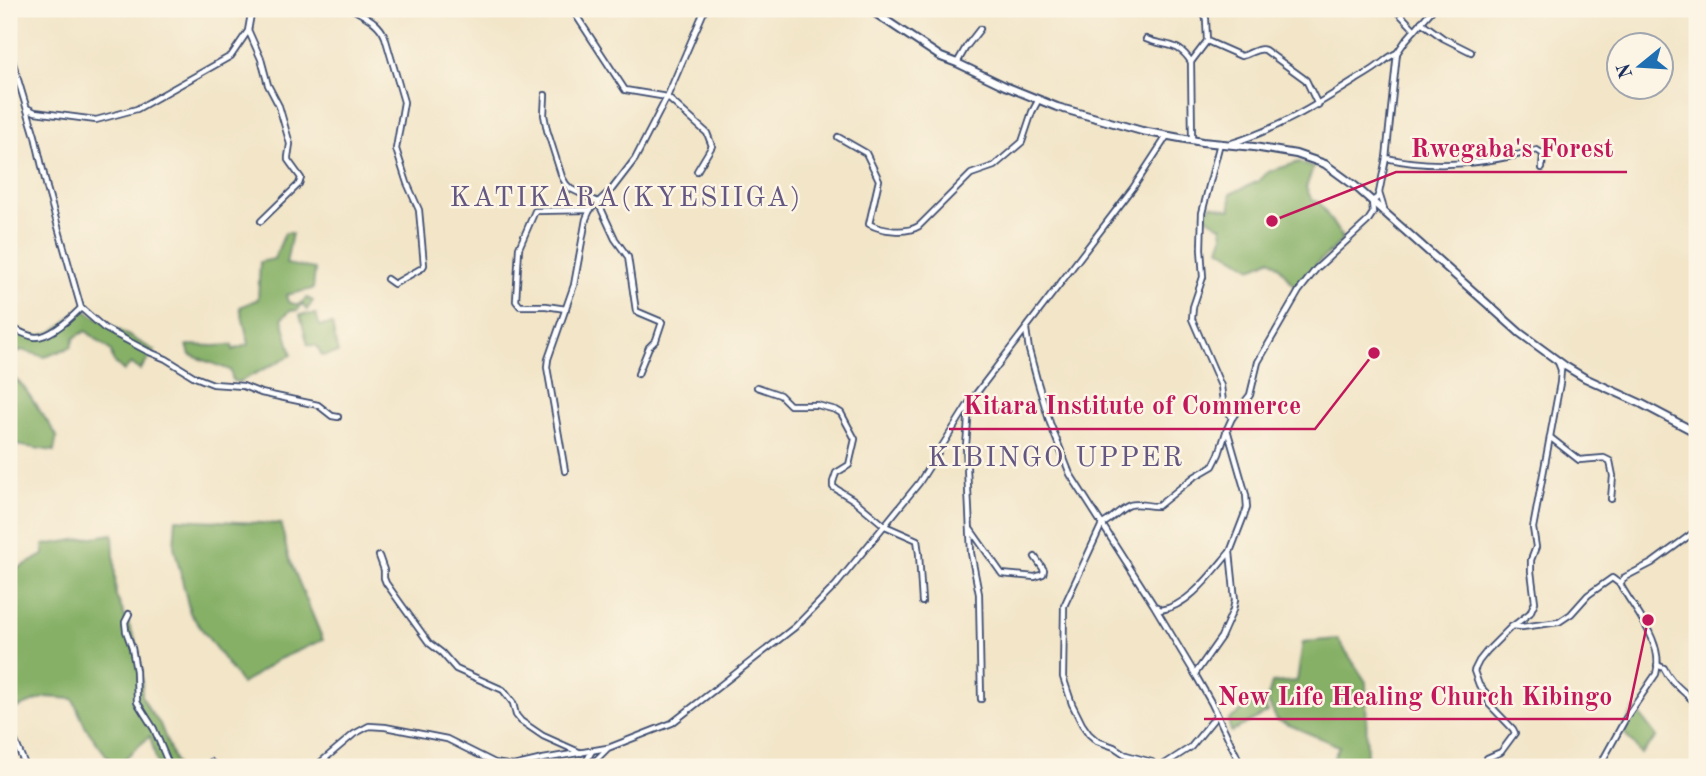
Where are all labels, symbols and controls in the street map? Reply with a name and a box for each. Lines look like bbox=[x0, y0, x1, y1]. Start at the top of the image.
north arrow bbox=[1604, 32, 1674, 102]
text: N bbox=[1615, 60, 1637, 80]
callout: Rwegaba's Forest bbox=[1396, 125, 1627, 172]
text: Rwegaba's Forest bbox=[1411, 137, 1613, 163]
district label: KATIKARA(KYESIIGA) bbox=[450, 185, 802, 213]
callout: Kitara Institute of Commerce bbox=[949, 382, 1315, 429]
text: Kitara Institute of Commerce bbox=[963, 394, 1301, 420]
district label: KIBINGO UPPER bbox=[927, 445, 1185, 473]
callout: New Life Healing Church Kibingo bbox=[1204, 672, 1627, 719]
text: New Life Healing Church Kibingo bbox=[1218, 685, 1612, 711]

